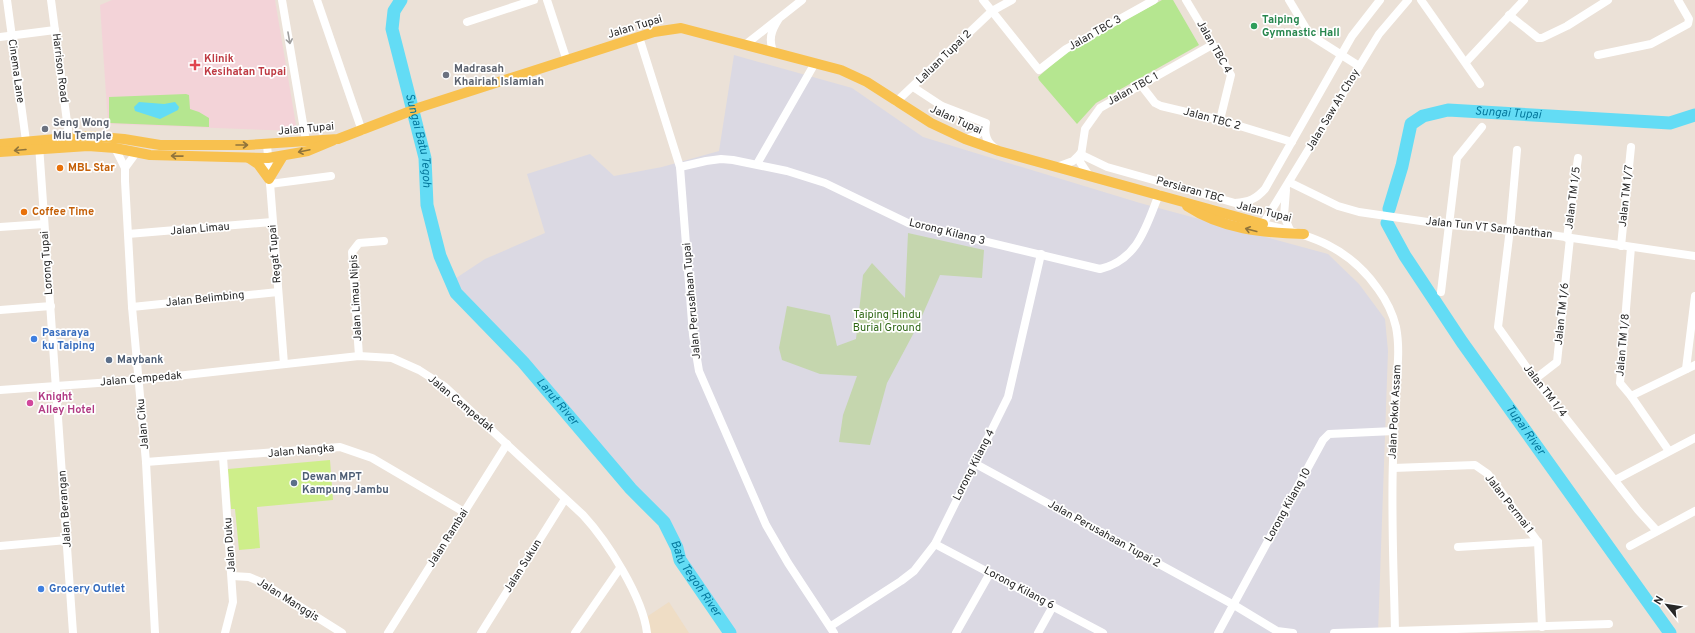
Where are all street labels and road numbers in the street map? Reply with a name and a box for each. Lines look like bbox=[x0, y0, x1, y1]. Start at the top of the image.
street label: Jalan Tupai bbox=[606, 12, 664, 42]
street label: Jalan TBC 3 bbox=[1066, 12, 1124, 54]
street label: Jalan TBC 4 bbox=[1193, 18, 1235, 76]
street label: Laluan Tupai 2 bbox=[913, 27, 975, 87]
street label: Harrison Road bbox=[49, 32, 71, 104]
street label: Cinema Lane bbox=[5, 38, 27, 104]
street label: Jalan Saw Ah Choy bbox=[1303, 66, 1363, 154]
street label: Jalan TBC 1 bbox=[1105, 69, 1161, 109]
street label: Jalan Tupai bbox=[928, 102, 984, 138]
street label: Jalan TBC 2 bbox=[1182, 105, 1242, 133]
street label: Jalan Tupai bbox=[277, 120, 335, 138]
street label: Jalan TM 1/7 bbox=[1616, 164, 1636, 228]
street label: Jalan TM 1/5 bbox=[1562, 166, 1584, 230]
street label: Persiaran TBC bbox=[1154, 174, 1226, 206]
street label: Jalan Tupai bbox=[1235, 198, 1293, 226]
street label: Jalan Tun VT Sambanthan bbox=[1425, 214, 1553, 242]
street label: Lorong Kilang 3 bbox=[907, 216, 987, 248]
street label: Jalan Limau bbox=[170, 219, 230, 239]
street label: Regat Tupai bbox=[265, 224, 285, 284]
street label: Lorong Tupai bbox=[38, 230, 56, 296]
street label: Jalan Perusahaan Tupai bbox=[680, 242, 704, 360]
street label: Jalan Limau Nipis bbox=[347, 254, 365, 342]
street label: Jalan TM 1/6 bbox=[1552, 282, 1572, 346]
street label: Jalan Belimbing bbox=[165, 288, 245, 310]
street label: Jalan TM 1/8 bbox=[1613, 313, 1633, 377]
street label: Jalan TM 1/4 bbox=[1520, 362, 1570, 420]
street label: Jalan Pokok Assam bbox=[1386, 364, 1404, 460]
street label: Jalan Cempedak bbox=[99, 368, 183, 390]
street label: Jalan Cempedak bbox=[425, 372, 497, 436]
street label: Jalan Ciku bbox=[134, 398, 152, 450]
street label: Lorong Kilang 4 bbox=[950, 427, 998, 503]
street label: Jalan Nangka bbox=[267, 441, 335, 461]
street label: Lorong Kilang 10 bbox=[1262, 465, 1314, 545]
street label: Jalan Berangan bbox=[55, 470, 75, 548]
street label: Jalan Permai 1 bbox=[1482, 472, 1536, 536]
street label: Jalan Perusahaan Tupai 2 bbox=[1045, 497, 1163, 571]
street label: Jalan Rambai bbox=[424, 506, 472, 570]
street label: Jalan Duku bbox=[221, 517, 239, 573]
street label: Jalan Sukun bbox=[501, 537, 545, 595]
street label: Lorong Kilang 6 bbox=[981, 564, 1057, 612]
street label: Jalan Manggis bbox=[254, 575, 322, 625]

